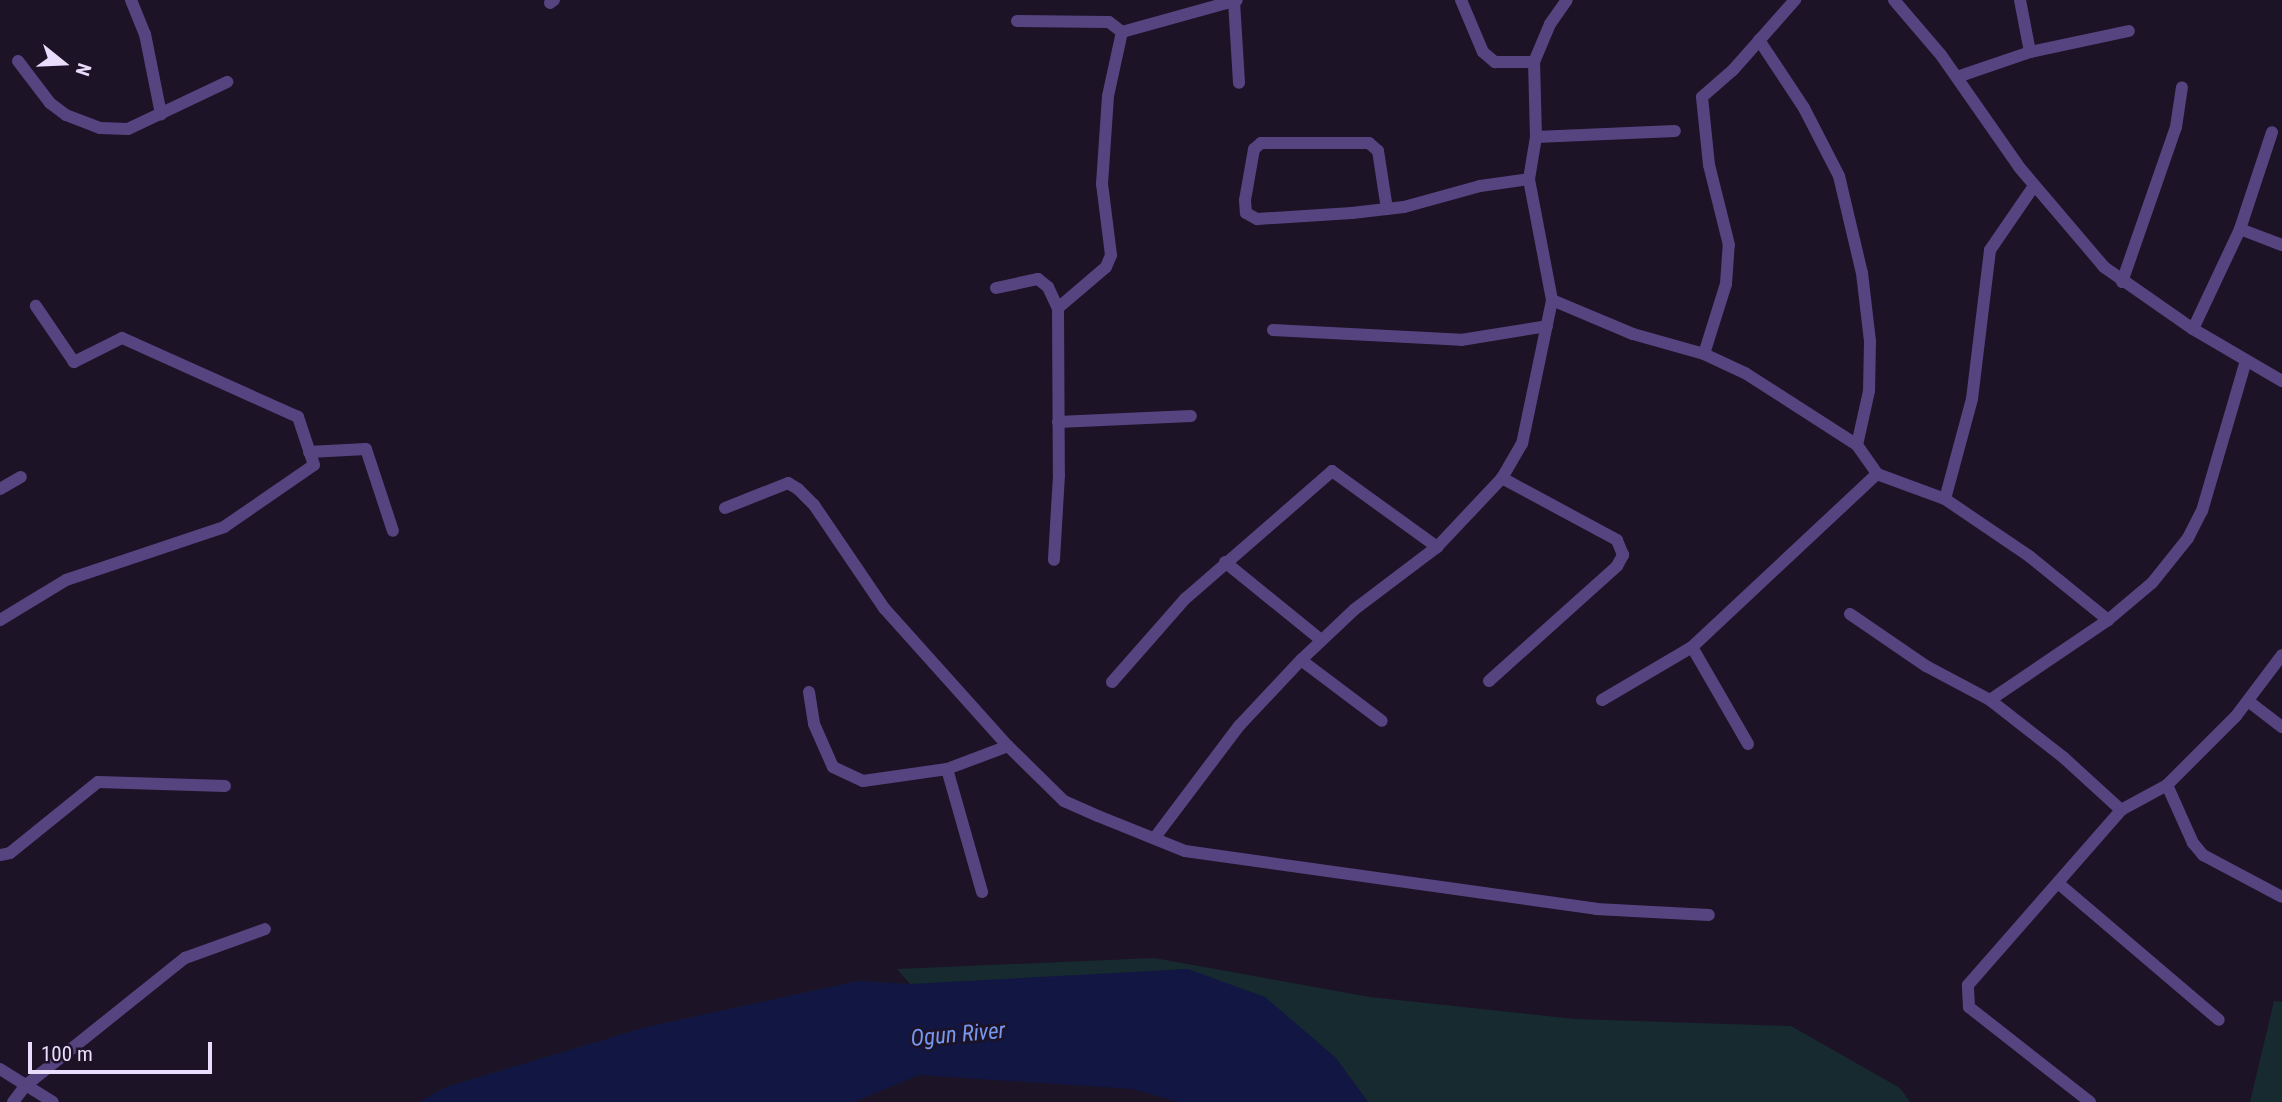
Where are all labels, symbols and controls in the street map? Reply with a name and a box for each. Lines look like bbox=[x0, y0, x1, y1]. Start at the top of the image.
north arrow bbox=[28, 28, 98, 98]
text: N bbox=[71, 61, 96, 79]
water label: Ogun River bbox=[910, 1017, 1006, 1053]
scale bar bbox=[32, 1028, 215, 1072]
text: 100 m bbox=[41, 1042, 93, 1066]

